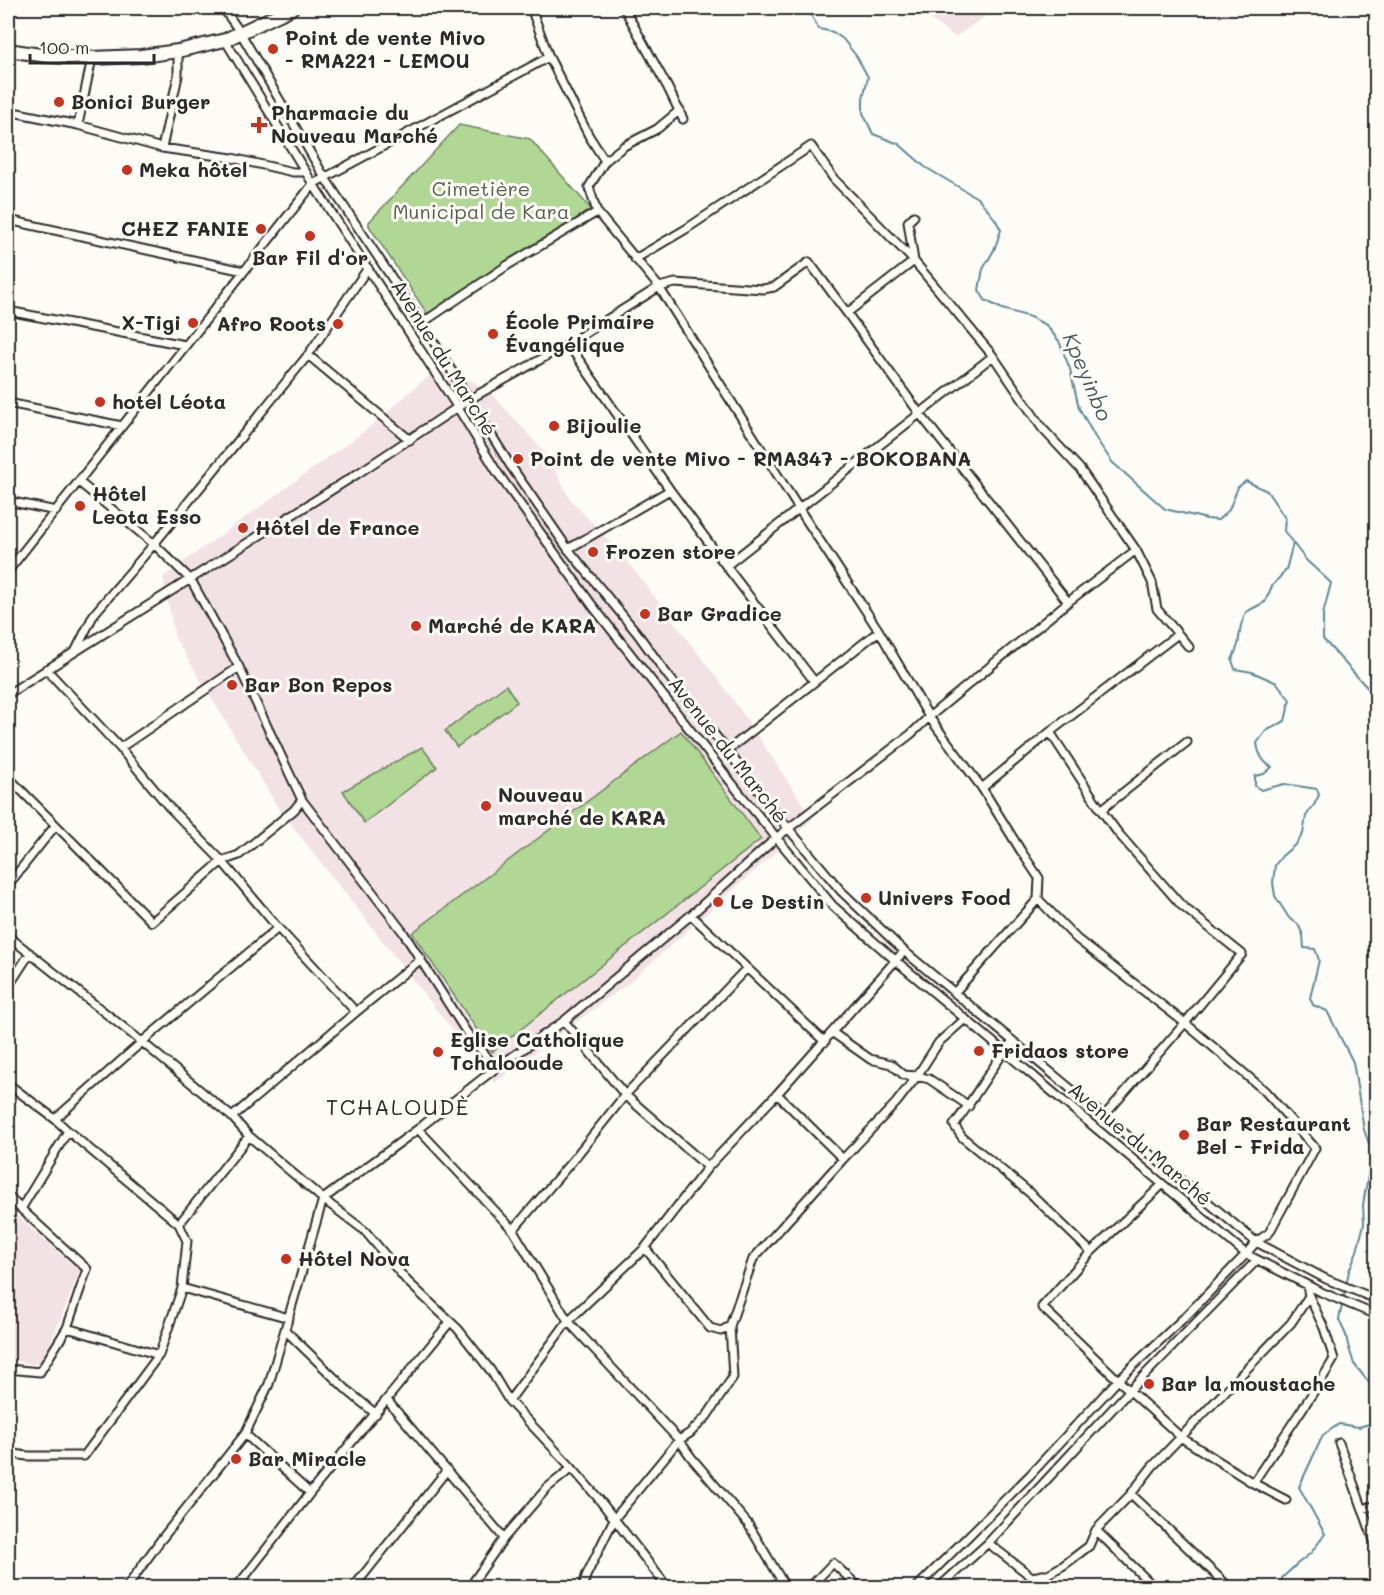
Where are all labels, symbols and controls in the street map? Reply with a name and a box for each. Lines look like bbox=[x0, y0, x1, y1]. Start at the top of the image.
place label: Point de vente Mivo - RMA221 - LEMOU bbox=[285, 24, 485, 73]
scale bar bbox=[30, 27, 154, 65]
text: 100 m bbox=[39, 35, 89, 59]
marker: Point de vente Mivo - RMA221 - LEMOU bbox=[266, 42, 280, 56]
place label: Bonici Burger bbox=[71, 88, 210, 114]
marker: Bonici Burger bbox=[52, 95, 66, 109]
place label: Pharmacie du Nouveau Marché bbox=[271, 99, 438, 148]
marker: Pharmacie du Nouveau Marché bbox=[252, 118, 266, 132]
place label: Meka hôtel bbox=[139, 156, 247, 182]
marker: Meka hôtel bbox=[120, 163, 134, 177]
park label: Cimetière Municipal de Kara bbox=[393, 175, 569, 224]
place label: CHEZ FANIE bbox=[121, 215, 249, 241]
marker: CHEZ FANIE bbox=[254, 222, 268, 236]
marker: Bar Fil d'or bbox=[303, 229, 317, 243]
place label: Bar Fil d'or bbox=[252, 244, 368, 270]
street label: Avenue du Marché bbox=[386, 274, 503, 440]
place label: École Primaire Évangélique bbox=[505, 308, 655, 357]
place label: X-Tigi bbox=[122, 309, 181, 335]
place label: Afro Roots bbox=[217, 310, 326, 336]
marker: X-Tigi bbox=[186, 316, 200, 330]
marker: Afro Roots bbox=[331, 317, 345, 331]
marker: École Primaire Évangélique bbox=[486, 327, 500, 341]
water label: Kpeyinbo bbox=[1058, 328, 1119, 425]
place label: hotel Léota bbox=[112, 388, 226, 414]
marker: hotel Léota bbox=[93, 395, 107, 409]
place label: Bijoulie bbox=[566, 412, 641, 438]
marker: Bijoulie bbox=[547, 419, 561, 433]
place label: Point de vente Mivo - RMA347 - BOKOBANA bbox=[530, 445, 971, 471]
marker: Point de vente Mivo - RMA347 - BOKOBANA bbox=[511, 452, 525, 466]
place label: Hôtel Leota Esso bbox=[92, 480, 201, 529]
marker: Hôtel Leota Esso bbox=[73, 499, 87, 513]
place label: Hôtel de France bbox=[255, 514, 419, 540]
marker: Hôtel de France bbox=[236, 521, 250, 535]
place label: Frozen store bbox=[605, 538, 736, 564]
marker: Frozen store bbox=[586, 545, 600, 559]
place label: Bar Gradice bbox=[657, 600, 782, 626]
marker: Bar Gradice bbox=[638, 607, 652, 621]
place label: Marché de KARA bbox=[428, 612, 596, 638]
marker: Marché de KARA bbox=[409, 619, 423, 633]
place label: Bar Bon Repos bbox=[244, 671, 392, 697]
street label: Avenue du Marché bbox=[663, 671, 794, 828]
marker: Bar Bon Repos bbox=[225, 678, 239, 692]
place label: Nouveau marché de KARA bbox=[498, 781, 666, 830]
marker: Nouveau marché de KARA bbox=[479, 799, 493, 813]
place label: Univers Food bbox=[878, 884, 1011, 910]
place label: Le Destin bbox=[730, 888, 824, 914]
marker: Univers Food bbox=[859, 891, 873, 905]
marker: Le Destin bbox=[711, 895, 725, 909]
place label: Eglise Catholique Tchalooude bbox=[450, 1026, 624, 1075]
place label: Fridaos store bbox=[991, 1037, 1129, 1063]
marker: Fridaos store bbox=[972, 1044, 986, 1058]
marker: Eglise Catholique Tchalooude bbox=[431, 1045, 445, 1059]
street label: Avenue du Marché bbox=[1064, 1076, 1218, 1211]
district label: TCHALOUDÈ bbox=[326, 1092, 470, 1121]
place label: Bar Restaurant Bel - Frida bbox=[1196, 1110, 1351, 1159]
marker: Bar Restaurant Bel - Frida bbox=[1177, 1128, 1191, 1142]
place label: Hôtel Nova bbox=[298, 1245, 410, 1271]
marker: Hôtel Nova bbox=[279, 1252, 293, 1266]
place label: Bar la moustache bbox=[1161, 1370, 1336, 1396]
marker: Bar la moustache bbox=[1142, 1377, 1156, 1391]
place label: Bar Miracle bbox=[248, 1445, 366, 1471]
marker: Bar Miracle bbox=[229, 1452, 243, 1466]

